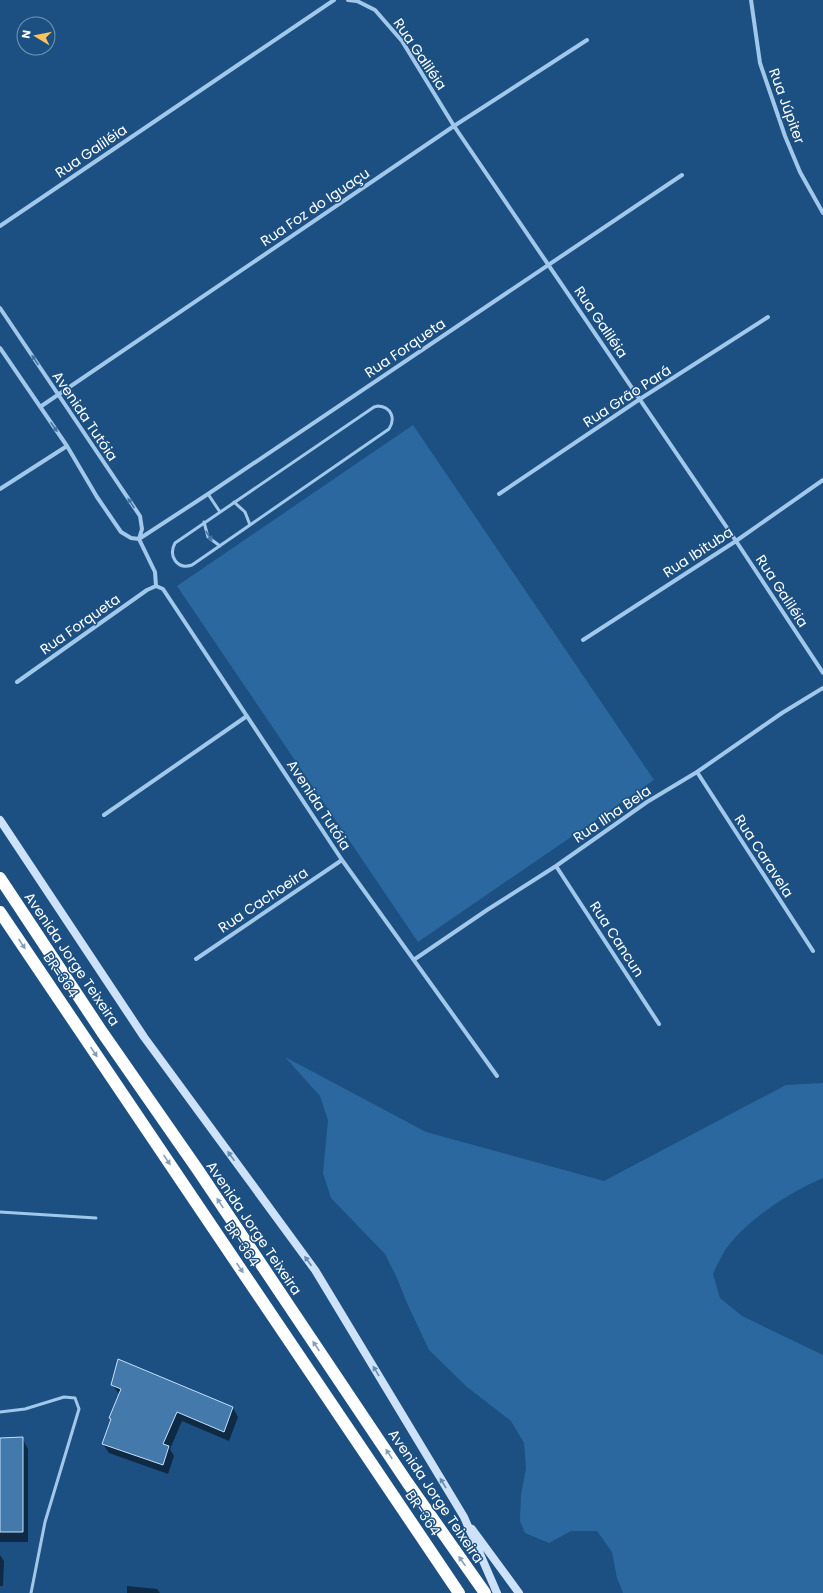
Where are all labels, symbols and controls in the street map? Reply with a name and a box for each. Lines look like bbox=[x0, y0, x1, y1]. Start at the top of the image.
street label: Rua Galiléia bbox=[389, 14, 451, 94]
north arrow bbox=[16, 16, 56, 56]
text: N bbox=[18, 29, 35, 40]
street label: Rua Júpiter bbox=[764, 65, 810, 147]
street label: Rua Galiléia bbox=[51, 120, 131, 182]
street label: Rua Foz do Iguaçu bbox=[256, 163, 374, 251]
street label: Rua Galiléia bbox=[570, 282, 632, 362]
street label: Rua Forqueta bbox=[361, 314, 449, 382]
one-way arrow bbox=[31, 355, 39, 365]
street label: Rua Grão Pará bbox=[579, 360, 675, 432]
street label: Avenida Tutóia bbox=[47, 367, 123, 465]
one-way arrow bbox=[50, 422, 58, 432]
one-way arrow bbox=[127, 498, 135, 508]
street label: Rua Ibituba bbox=[659, 522, 737, 582]
one-way arrow bbox=[205, 531, 213, 541]
street label: Rua Galiléia bbox=[751, 551, 813, 631]
street label: Rua Forqueta bbox=[36, 589, 124, 659]
street label: Avenida Tutóia bbox=[282, 756, 356, 854]
street label: Rua Ilha Bela bbox=[569, 781, 655, 847]
street label: Rua Caravela bbox=[730, 811, 798, 901]
street label: Rua Cachoeira bbox=[214, 863, 312, 937]
street label: Avenida Jorge Teixeira bbox=[20, 888, 124, 1030]
street label: Rua Cancun bbox=[585, 897, 649, 981]
one-way arrow bbox=[18, 939, 26, 950]
street label: BR-364 bbox=[39, 948, 84, 1002]
one-way arrow bbox=[91, 1046, 98, 1058]
one-way arrow bbox=[227, 1151, 235, 1161]
one-way arrow bbox=[163, 1155, 171, 1165]
street label: Avenida Jorge Teixeira bbox=[202, 1157, 306, 1299]
one-way arrow bbox=[216, 1198, 224, 1209]
street label: BR-364 bbox=[220, 1217, 265, 1271]
one-way arrow bbox=[304, 1255, 312, 1266]
one-way arrow bbox=[236, 1262, 244, 1273]
one-way arrow bbox=[312, 1341, 320, 1351]
one-way arrow bbox=[372, 1366, 380, 1376]
street label: Avenida Jorge Teixeira bbox=[384, 1425, 488, 1567]
one-way arrow bbox=[385, 1448, 392, 1460]
one-way arrow bbox=[439, 1478, 447, 1488]
street label: BR-364 bbox=[401, 1486, 446, 1540]
one-way arrow bbox=[458, 1556, 466, 1566]

